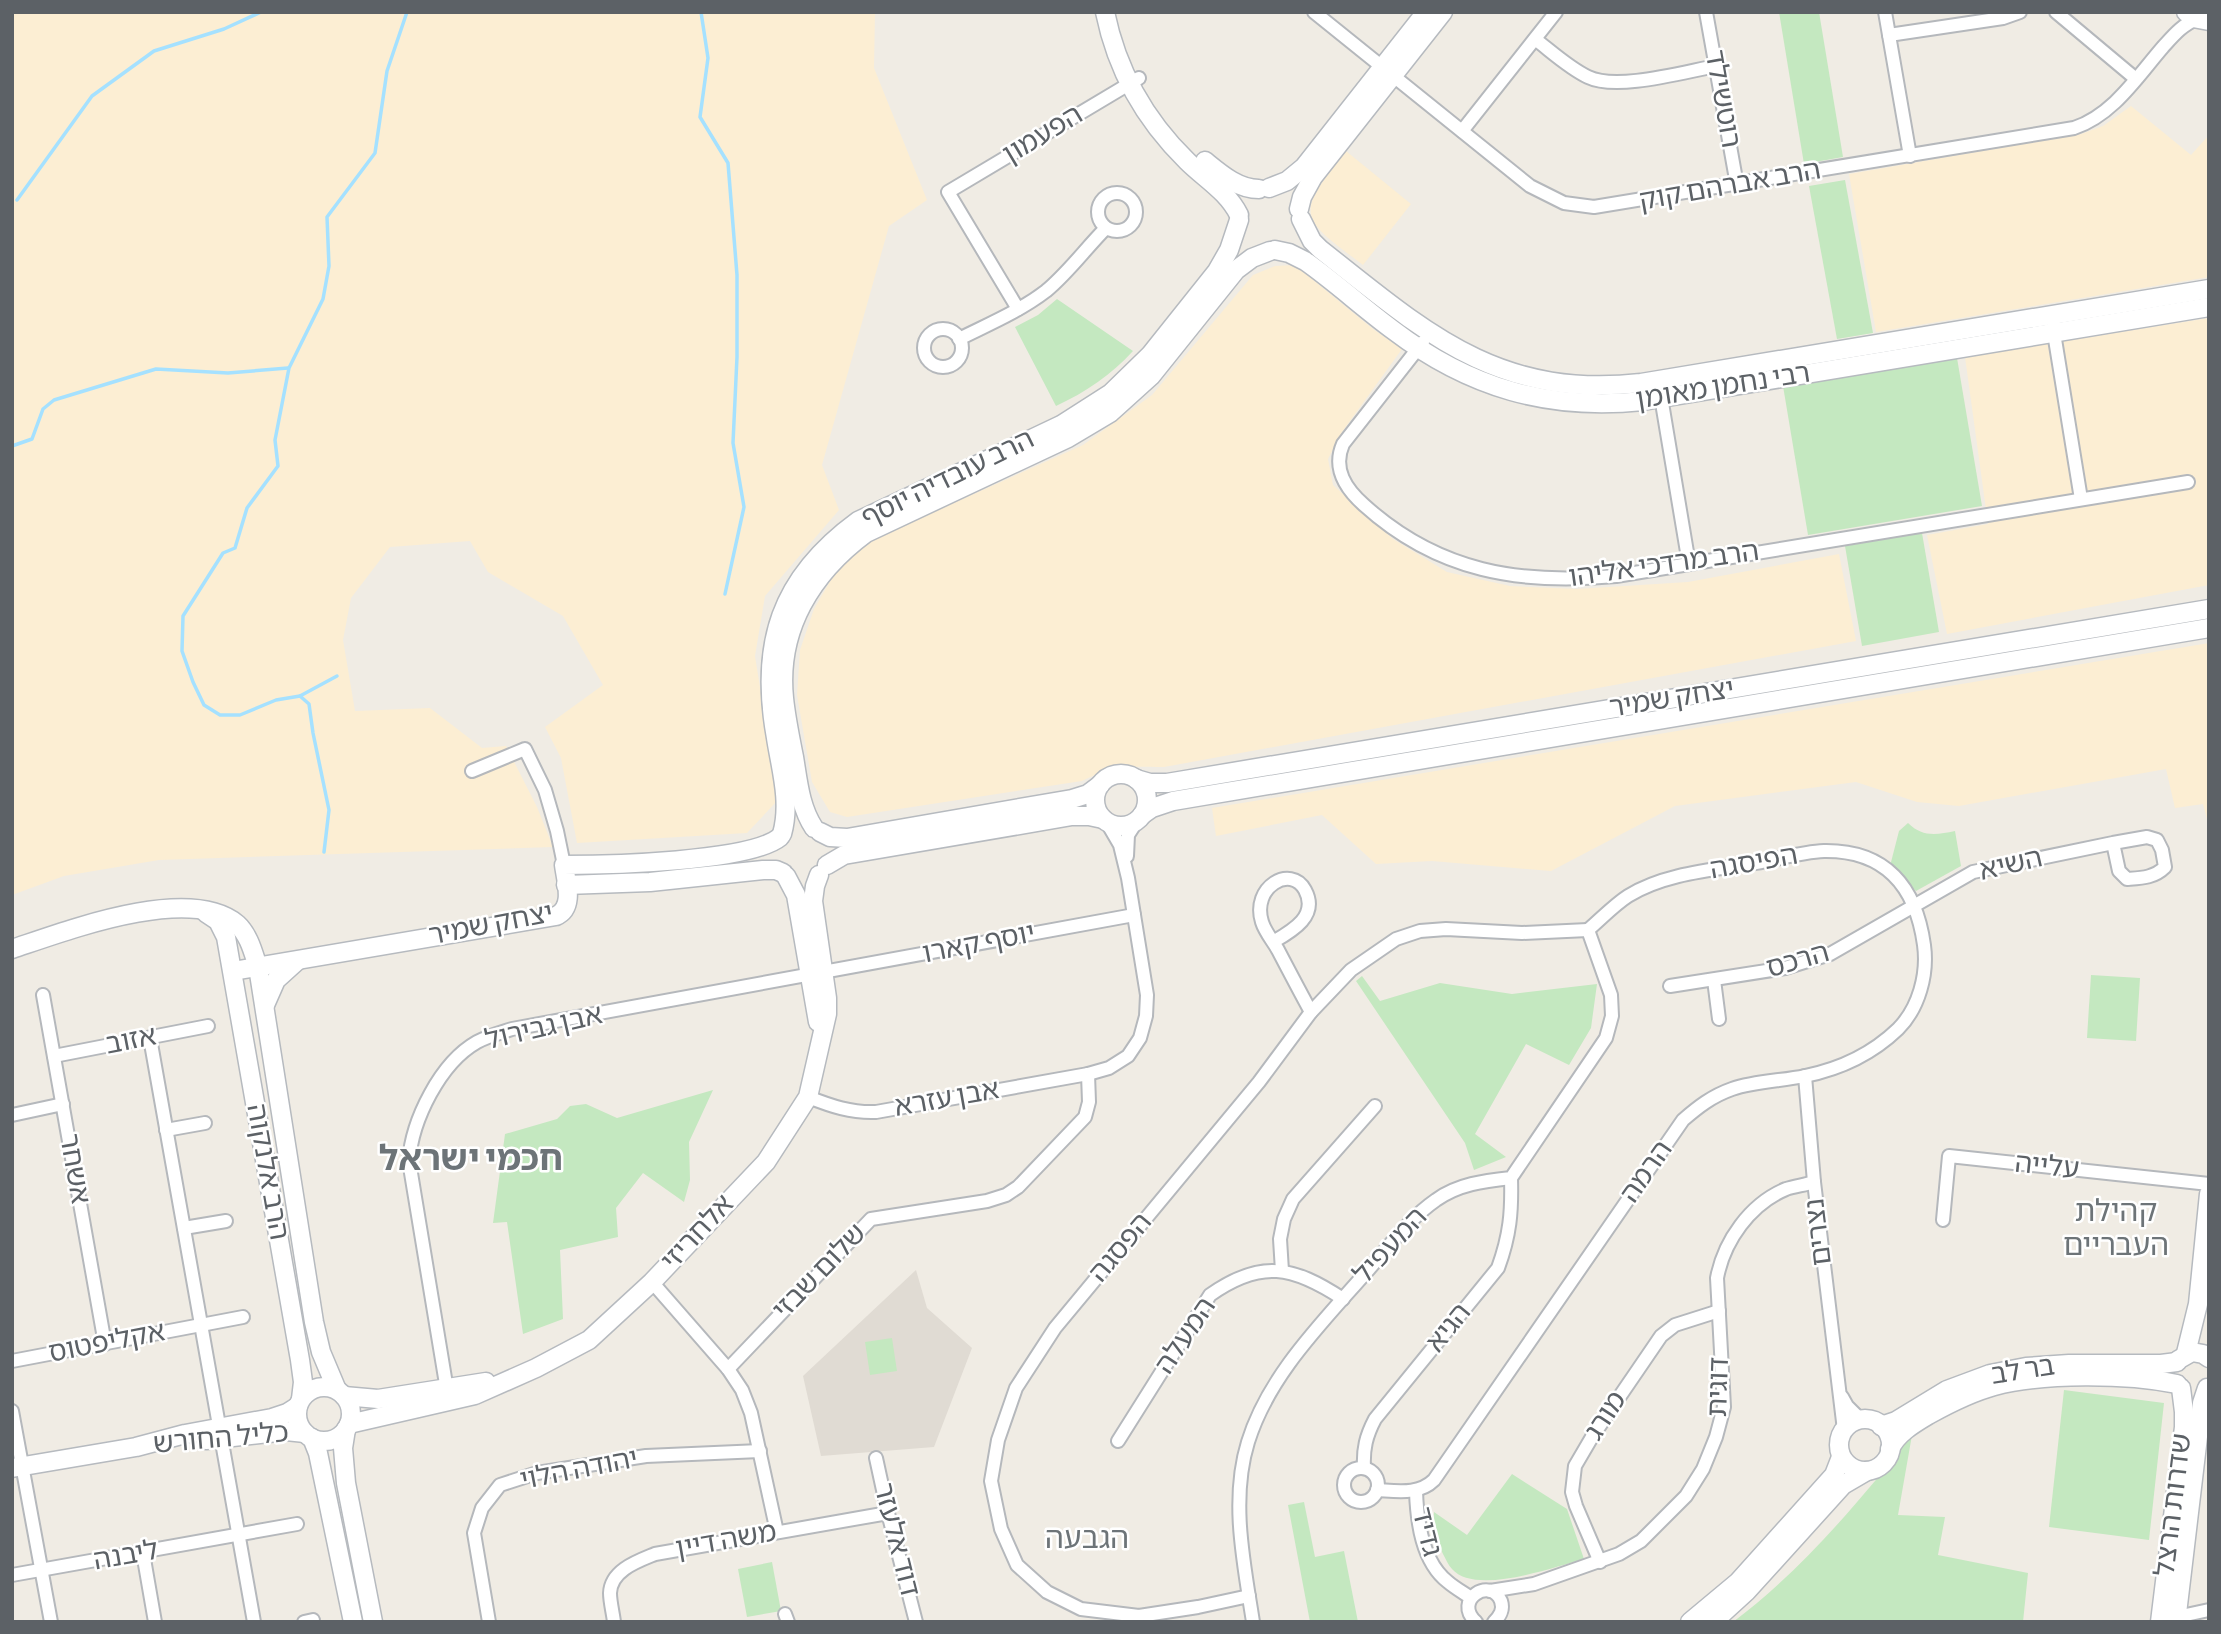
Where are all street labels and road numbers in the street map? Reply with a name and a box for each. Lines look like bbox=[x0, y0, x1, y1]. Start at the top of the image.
street label: רוטשילד bbox=[1700, 48, 1744, 150]
street label: הפעמון bbox=[998, 101, 1088, 169]
street label: הרב אברהם קוק bbox=[1637, 156, 1823, 216]
street label: רבי נחמן מאומן bbox=[1634, 359, 1812, 415]
street label: הרב עובדיה יוסף bbox=[857, 425, 1039, 533]
street label: הרב מרדכי אליהו bbox=[1567, 538, 1761, 592]
street label: יצחק שמיר bbox=[1608, 675, 1736, 723]
street label: הפיסגה bbox=[1708, 842, 1800, 884]
street label: השיא bbox=[1977, 844, 2045, 886]
street label: יצחק שמיר bbox=[427, 899, 555, 951]
street label: יוסף קארו bbox=[920, 919, 1038, 969]
street label: הרכס bbox=[1764, 939, 1832, 983]
street label: אבן גבירול bbox=[483, 1001, 605, 1055]
street label: אזוב bbox=[103, 1022, 159, 1060]
street label: אבן עזרא bbox=[893, 1076, 1001, 1122]
street label: הרב אלנקוה bbox=[241, 1102, 293, 1242]
street label: אשחר bbox=[54, 1132, 94, 1206]
street label: הרמה bbox=[1616, 1136, 1678, 1208]
street label: עלייה bbox=[2013, 1150, 2081, 1184]
street label: אלחריזי bbox=[657, 1190, 739, 1276]
street label: נצרים bbox=[1801, 1197, 1837, 1267]
street label: המעפיל bbox=[1349, 1203, 1433, 1289]
street label: הפסגה bbox=[1084, 1208, 1158, 1288]
street label: שלום שבזי bbox=[768, 1219, 872, 1325]
street label: המעלה bbox=[1151, 1293, 1221, 1379]
street label: הגיא bbox=[1421, 1299, 1477, 1357]
street label: אקליפטוס bbox=[46, 1318, 168, 1368]
street label: בר לב bbox=[1989, 1352, 2057, 1390]
street label: דוגית bbox=[1704, 1357, 1734, 1417]
street label: מורג bbox=[1580, 1387, 1632, 1445]
street label: כליל החורש bbox=[152, 1419, 290, 1459]
street label: שדרות הרצל bbox=[2151, 1432, 2197, 1578]
street label: יהודה הלוי bbox=[518, 1445, 640, 1495]
street label: דוד אלעזר bbox=[868, 1480, 924, 1600]
street label: גדיד bbox=[1406, 1505, 1446, 1559]
street label: משה דיין bbox=[673, 1518, 779, 1564]
street label: ליבנה bbox=[91, 1537, 161, 1575]

